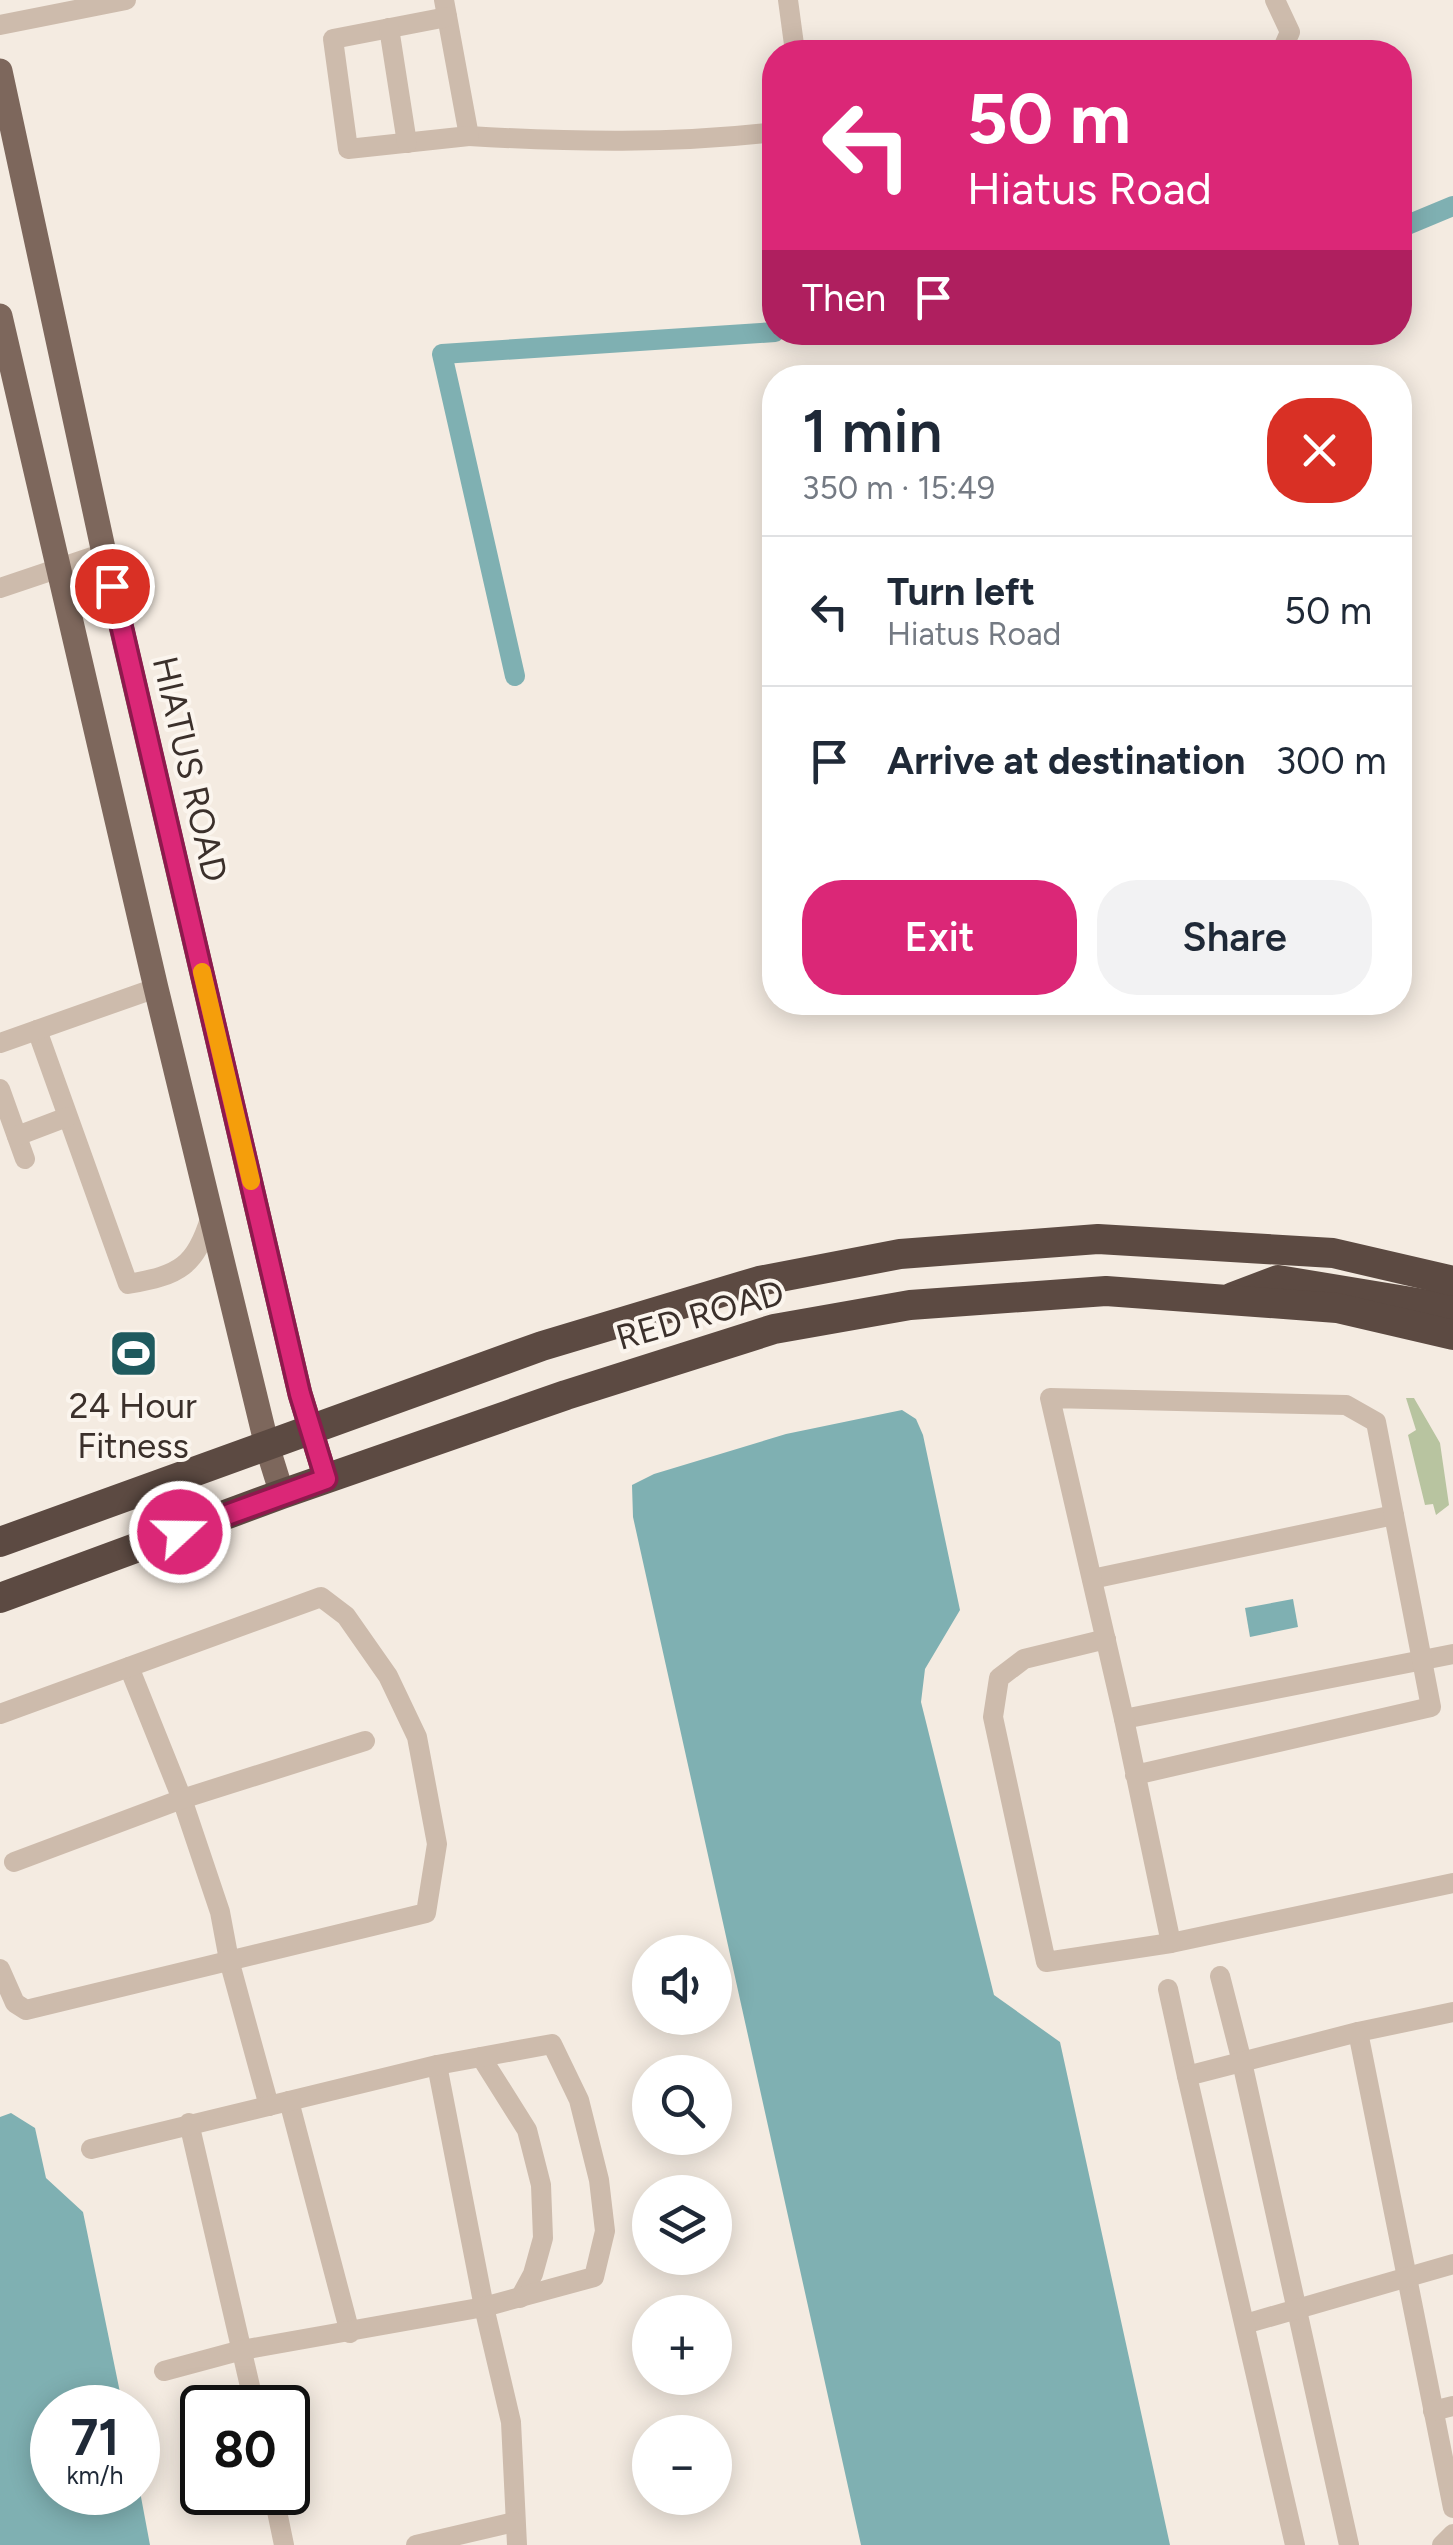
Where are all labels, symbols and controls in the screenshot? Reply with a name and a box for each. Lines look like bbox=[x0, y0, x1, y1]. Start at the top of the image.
text: 50 m bbox=[967, 76, 1131, 161]
icon: left bbox=[802, 80, 932, 210]
text: Hiatus Road bbox=[967, 161, 1212, 215]
icon: arrive bbox=[906, 270, 961, 325]
text: Then bbox=[802, 275, 886, 321]
text: 1 min bbox=[802, 395, 942, 467]
button: close bbox=[1267, 398, 1372, 503]
text: 350 m · 15:49 bbox=[802, 469, 995, 507]
pin bbox=[70, 544, 155, 629]
icon: arrive bbox=[85, 559, 140, 614]
text: Turn left bbox=[887, 569, 1035, 615]
icon: left bbox=[802, 584, 857, 639]
text: 50 m bbox=[1284, 588, 1372, 634]
text: Hiatus Road bbox=[887, 615, 1061, 653]
street label: HIATUS ROAD bbox=[144, 652, 236, 886]
icon: arrive bbox=[802, 734, 857, 789]
text: Arrive at destination bbox=[887, 738, 1245, 784]
text: 300 m bbox=[1275, 738, 1387, 784]
button: Exit bbox=[802, 880, 1077, 995]
button: Share bbox=[1097, 880, 1372, 995]
street label: RED ROAD bbox=[611, 1271, 789, 1359]
sports icon: 24 Hour Fitness bbox=[107, 1328, 159, 1380]
place label: 24 Hour Fitness bbox=[69, 1385, 197, 1467]
position arrow bbox=[128, 1480, 232, 1584]
map controls bbox=[632, 1935, 732, 2515]
button: sound bbox=[632, 1935, 732, 2035]
button: search bbox=[632, 2055, 732, 2155]
button: layers bbox=[632, 2175, 732, 2275]
button: + bbox=[632, 2295, 732, 2395]
speed limit sign: 80 bbox=[180, 2385, 310, 2515]
text: 71 bbox=[71, 2407, 119, 2468]
button: − bbox=[632, 2415, 732, 2515]
text: km/h bbox=[66, 2460, 124, 2490]

